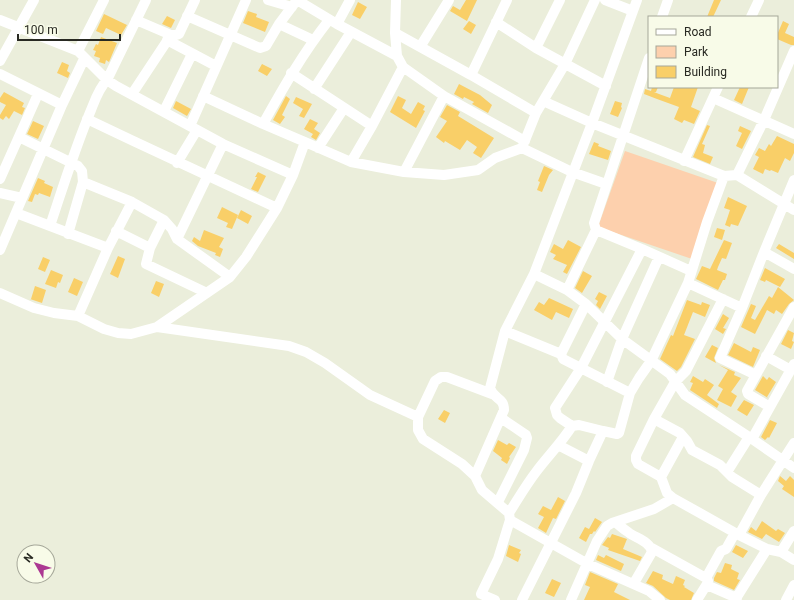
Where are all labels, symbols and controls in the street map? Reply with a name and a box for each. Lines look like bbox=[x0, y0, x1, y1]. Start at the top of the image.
scale bar bbox=[18, 16, 120, 42]
legend bbox=[648, 16, 778, 88]
text: 100 m bbox=[24, 23, 58, 37]
text: Road bbox=[684, 25, 712, 39]
text: Park bbox=[684, 45, 709, 59]
text: Building bbox=[684, 65, 727, 79]
north arrow bbox=[16, 544, 56, 584]
text: N bbox=[21, 551, 36, 565]

